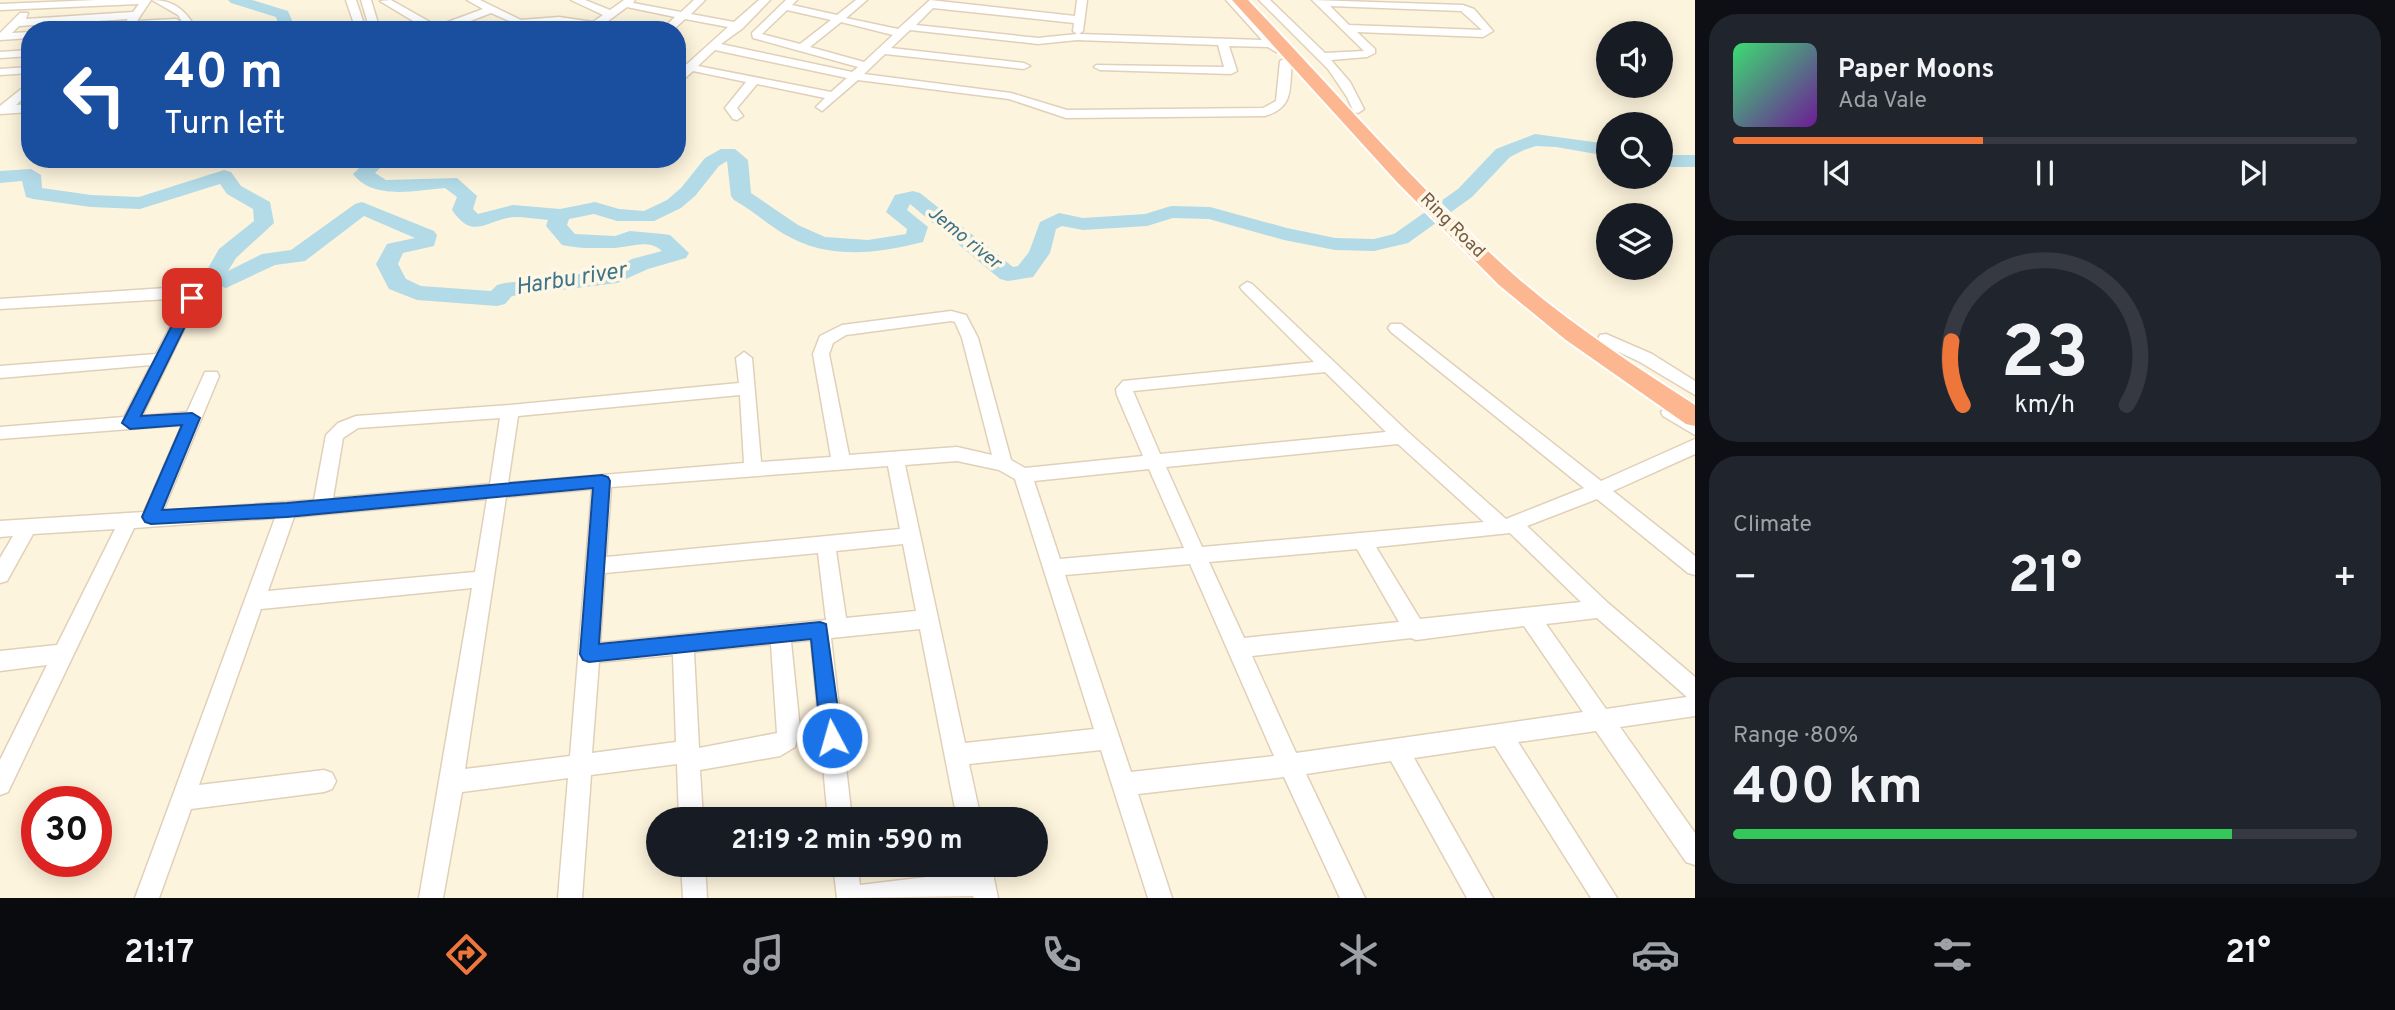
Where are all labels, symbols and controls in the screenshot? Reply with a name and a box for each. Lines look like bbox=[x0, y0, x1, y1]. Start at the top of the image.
map controls bbox=[1596, 21, 1673, 280]
button: sound bbox=[1596, 21, 1673, 98]
text: 40 m bbox=[164, 44, 283, 106]
icon: left bbox=[49, 49, 140, 140]
text: Paper Moons bbox=[1838, 54, 1994, 87]
text: Ada Vale bbox=[1838, 87, 1927, 116]
text: Turn left bbox=[164, 105, 285, 145]
button: search bbox=[1596, 112, 1673, 189]
icon: previous bbox=[1818, 154, 1856, 192]
icon: pause bbox=[2026, 154, 2064, 192]
icon: next bbox=[2234, 154, 2272, 192]
street label: Ring Road bbox=[1415, 189, 1489, 263]
water label: Jemo river bbox=[922, 201, 1007, 276]
button: layers bbox=[1596, 203, 1673, 280]
water label: Harbu river bbox=[514, 257, 631, 303]
pin bbox=[162, 268, 222, 328]
icon: arrive bbox=[173, 279, 211, 317]
text: 23 bbox=[2001, 311, 2089, 403]
text: km/h bbox=[2015, 389, 2075, 421]
text: Climate bbox=[1733, 511, 1812, 540]
text: 21° bbox=[2008, 545, 2082, 611]
text: − bbox=[1733, 555, 1758, 604]
text: + bbox=[2332, 555, 2357, 604]
position arrow bbox=[795, 701, 869, 775]
text: Range · 80% bbox=[1733, 722, 1858, 751]
text: 400 km bbox=[1733, 756, 1923, 822]
speed limit sign: 30 bbox=[21, 786, 112, 877]
text: 21:19 · 2 min · 590 m bbox=[731, 825, 963, 858]
icon: directions bbox=[442, 930, 491, 979]
icon: music bbox=[739, 930, 788, 979]
icon: phone bbox=[1037, 930, 1086, 979]
icon: climate bbox=[1334, 930, 1383, 979]
icon: car bbox=[1631, 930, 1680, 979]
icon: filters bbox=[1928, 930, 1977, 979]
text: 21:17 bbox=[124, 934, 194, 974]
text: 21° bbox=[2225, 934, 2271, 974]

